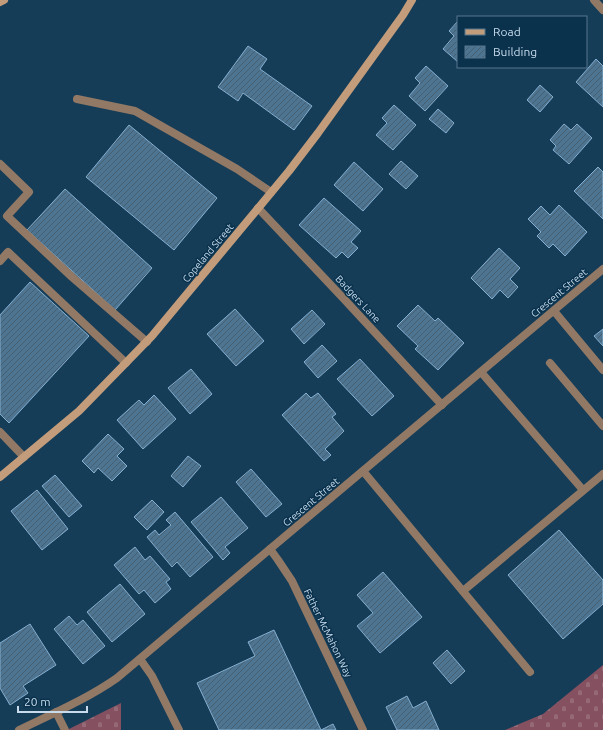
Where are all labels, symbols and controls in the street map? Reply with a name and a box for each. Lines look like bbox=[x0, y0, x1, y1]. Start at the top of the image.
legend bbox=[457, 16, 587, 68]
text: Road bbox=[493, 25, 521, 38]
text: Building bbox=[493, 45, 537, 58]
street label: Copeland Street bbox=[180, 221, 236, 284]
street label: Crescent Street bbox=[529, 266, 589, 320]
street label: Badgers Lane bbox=[333, 273, 383, 325]
street label: Crescent Street bbox=[281, 475, 341, 529]
street label: Father McMahon Way bbox=[302, 587, 354, 679]
scale bar bbox=[18, 688, 87, 714]
text: 20 m bbox=[24, 695, 51, 708]

